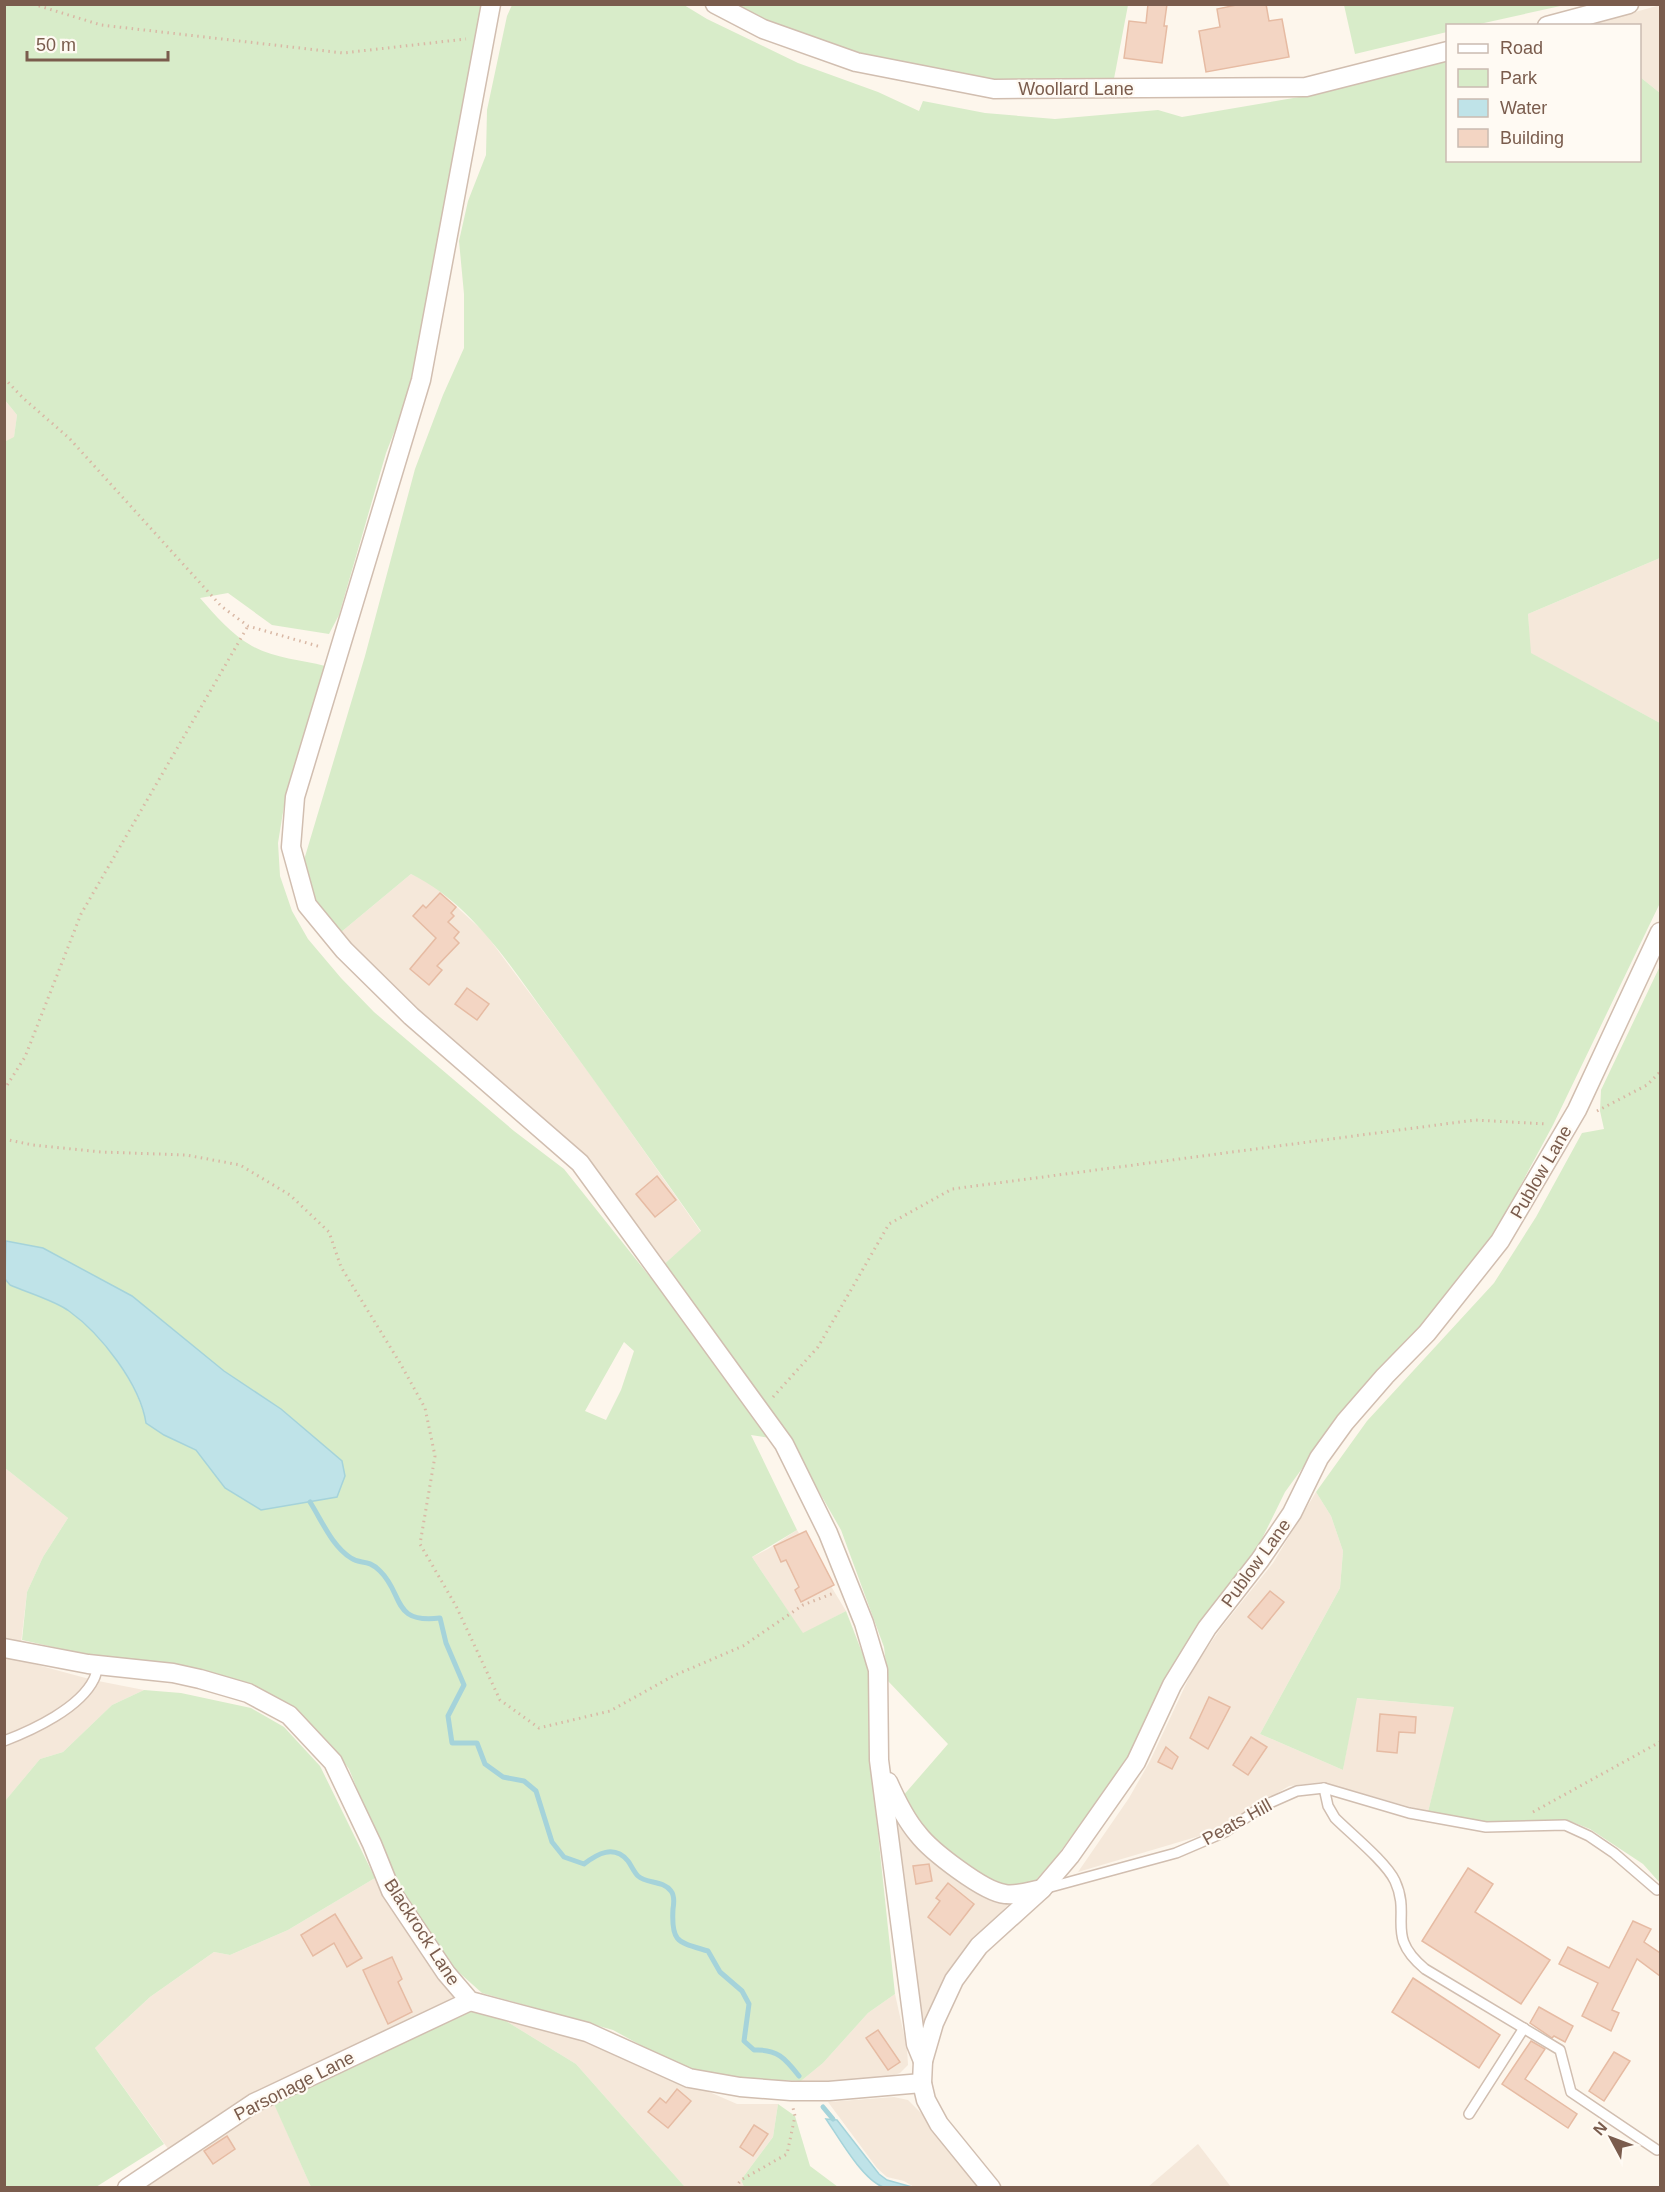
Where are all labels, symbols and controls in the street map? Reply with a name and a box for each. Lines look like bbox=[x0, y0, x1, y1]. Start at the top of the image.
scale bar bbox=[27, 24, 168, 62]
legend bbox=[1446, 24, 1641, 162]
text: 50 m bbox=[36, 35, 76, 55]
text: Road bbox=[1500, 38, 1543, 58]
text: Park bbox=[1500, 68, 1538, 88]
street label: Woollard Lane bbox=[1018, 79, 1134, 99]
text: Water bbox=[1500, 98, 1547, 118]
text: Building bbox=[1500, 128, 1564, 148]
street label: Publow Lane bbox=[1506, 1122, 1576, 1222]
street label: Publow Lane bbox=[1217, 1515, 1295, 1611]
street label: Peats Hill bbox=[1199, 1795, 1275, 1849]
street label: Blackrock Lane bbox=[380, 1875, 464, 1989]
street label: Parsonage Lane bbox=[231, 2047, 357, 2125]
north arrow bbox=[1581, 2108, 1641, 2168]
text: N bbox=[1590, 2119, 1610, 2138]

